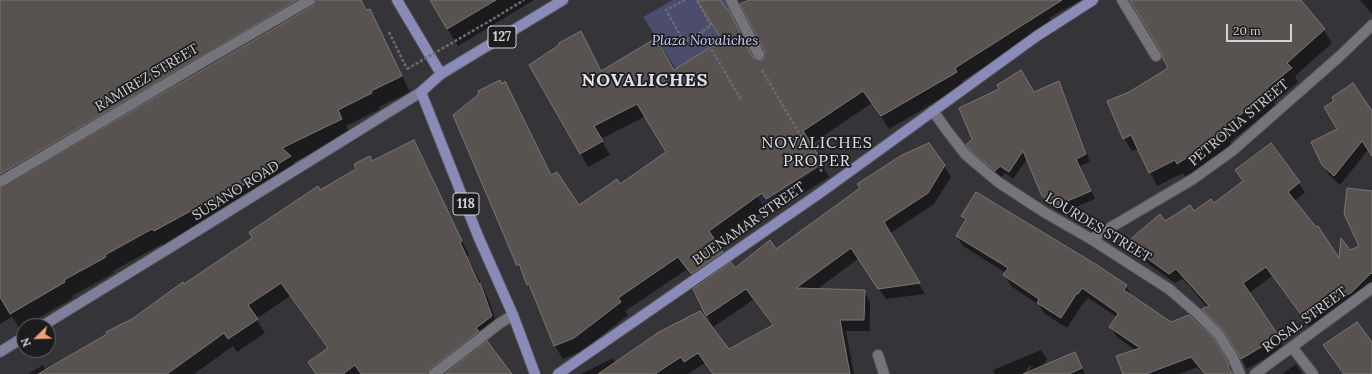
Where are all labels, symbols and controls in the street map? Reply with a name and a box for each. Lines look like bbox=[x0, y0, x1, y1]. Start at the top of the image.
scale bar bbox=[1228, 16, 1294, 42]
text: 20 m bbox=[1233, 23, 1261, 38]
road number: 127 bbox=[488, 26, 516, 48]
park label: Plaza Novaliches bbox=[652, 33, 758, 49]
street label: RAMIREZ STREET bbox=[92, 41, 202, 115]
district label: NOVALICHES bbox=[581, 70, 709, 92]
street label: PETRONIA STREET bbox=[1185, 76, 1293, 170]
district label: NOVALICHES PROPER bbox=[761, 133, 873, 171]
street label: SUSANO ROAD bbox=[189, 158, 283, 224]
street label: BUENAMAR STREET bbox=[690, 179, 808, 269]
street label: LOURDES STREET bbox=[1042, 190, 1154, 266]
road number: 118 bbox=[453, 193, 479, 215]
street label: ROSAL STREET bbox=[1259, 284, 1351, 356]
north arrow bbox=[16, 318, 56, 358]
text: N bbox=[18, 336, 34, 349]

